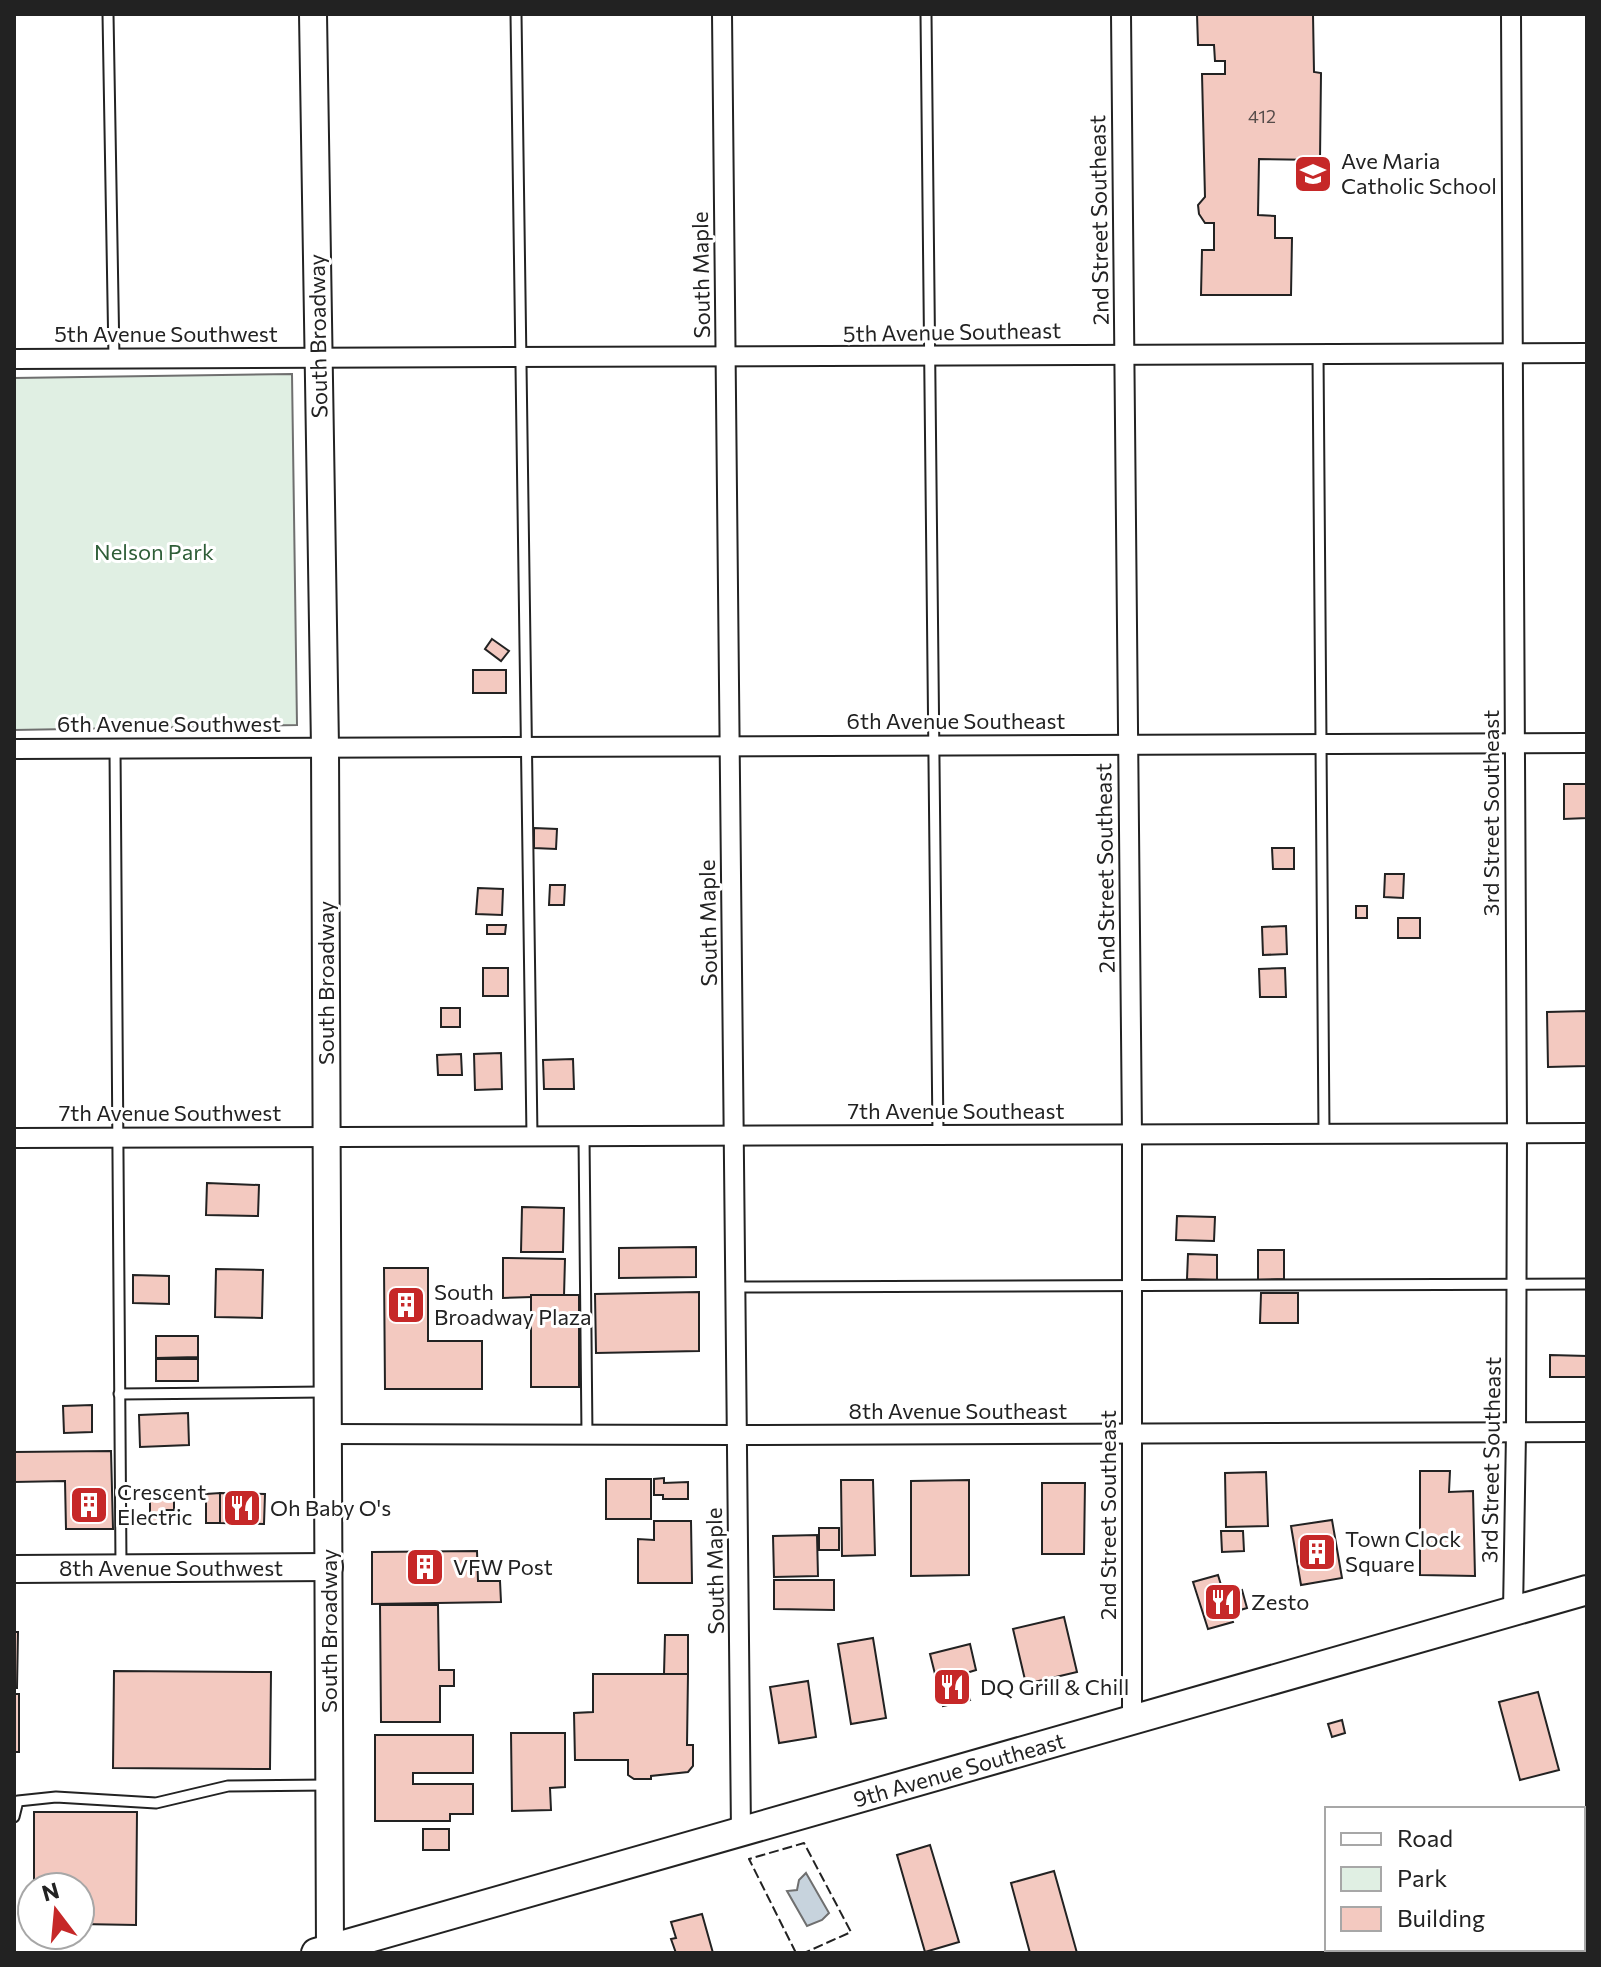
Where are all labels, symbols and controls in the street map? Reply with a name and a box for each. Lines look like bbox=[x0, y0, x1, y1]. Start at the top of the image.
house number: 412 bbox=[1248, 105, 1276, 127]
street label: 2nd Street Southeast bbox=[1083, 115, 1114, 325]
place label: Ave Maria Catholic School bbox=[1341, 147, 1497, 199]
school or university icon: Ave Maria Catholic School bbox=[1292, 153, 1334, 195]
street label: South Maple bbox=[686, 211, 715, 339]
street label: South Broadway bbox=[303, 254, 332, 418]
street label: 5th Avenue Southeast bbox=[843, 316, 1061, 347]
street label: 5th Avenue Southwest bbox=[54, 320, 278, 347]
park label: Nelson Park bbox=[94, 538, 214, 565]
street label: 6th Avenue Southeast bbox=[847, 707, 1065, 734]
street label: 6th Avenue Southwest bbox=[57, 710, 281, 737]
street label: 3rd Street Southeast bbox=[1477, 710, 1504, 916]
street label: 2nd Street Southeast bbox=[1089, 763, 1120, 973]
street label: South Maple bbox=[693, 859, 722, 987]
street label: South Broadway bbox=[312, 901, 339, 1065]
street label: 7th Avenue Southeast bbox=[847, 1097, 1065, 1124]
street label: 7th Avenue Southwest bbox=[59, 1099, 281, 1126]
place label: South Broadway Plaza bbox=[434, 1278, 592, 1330]
building icon: South Broadway Plaza bbox=[385, 1284, 427, 1326]
street label: 3rd Street Southeast bbox=[1475, 1357, 1506, 1563]
street label: 8th Avenue Southeast bbox=[849, 1397, 1067, 1424]
street label: 2nd Street Southeast bbox=[1094, 1410, 1121, 1620]
place label: Crescent Electric bbox=[117, 1478, 206, 1530]
building icon: Crescent Electric bbox=[68, 1484, 110, 1526]
restaurant icon: Oh Baby O's bbox=[221, 1487, 263, 1529]
place label: Oh Baby O's bbox=[270, 1494, 391, 1521]
street label: South Maple bbox=[700, 1507, 729, 1635]
place label: Town Clock Square bbox=[1345, 1525, 1461, 1577]
building icon: Town Clock Square bbox=[1296, 1531, 1338, 1573]
building icon: VFW Post bbox=[404, 1546, 446, 1588]
street label: South Broadway bbox=[315, 1549, 342, 1713]
place label: VFW Post bbox=[453, 1553, 553, 1580]
street label: 8th Avenue Southwest bbox=[59, 1554, 283, 1581]
restaurant icon: Zesto bbox=[1202, 1581, 1244, 1623]
place label: Zesto bbox=[1251, 1588, 1309, 1615]
restaurant icon: DQ Grill & Chill bbox=[931, 1666, 973, 1708]
place label: DQ Grill & Chill bbox=[980, 1673, 1129, 1700]
street label: 9th Avenue Southeast bbox=[850, 1726, 1068, 1813]
legend bbox=[1325, 1807, 1585, 1951]
text: Road bbox=[1397, 1823, 1453, 1852]
text: Park bbox=[1397, 1863, 1447, 1892]
north arrow bbox=[16, 1871, 96, 1951]
text: N bbox=[39, 1876, 62, 1907]
text: Building bbox=[1397, 1903, 1485, 1932]

